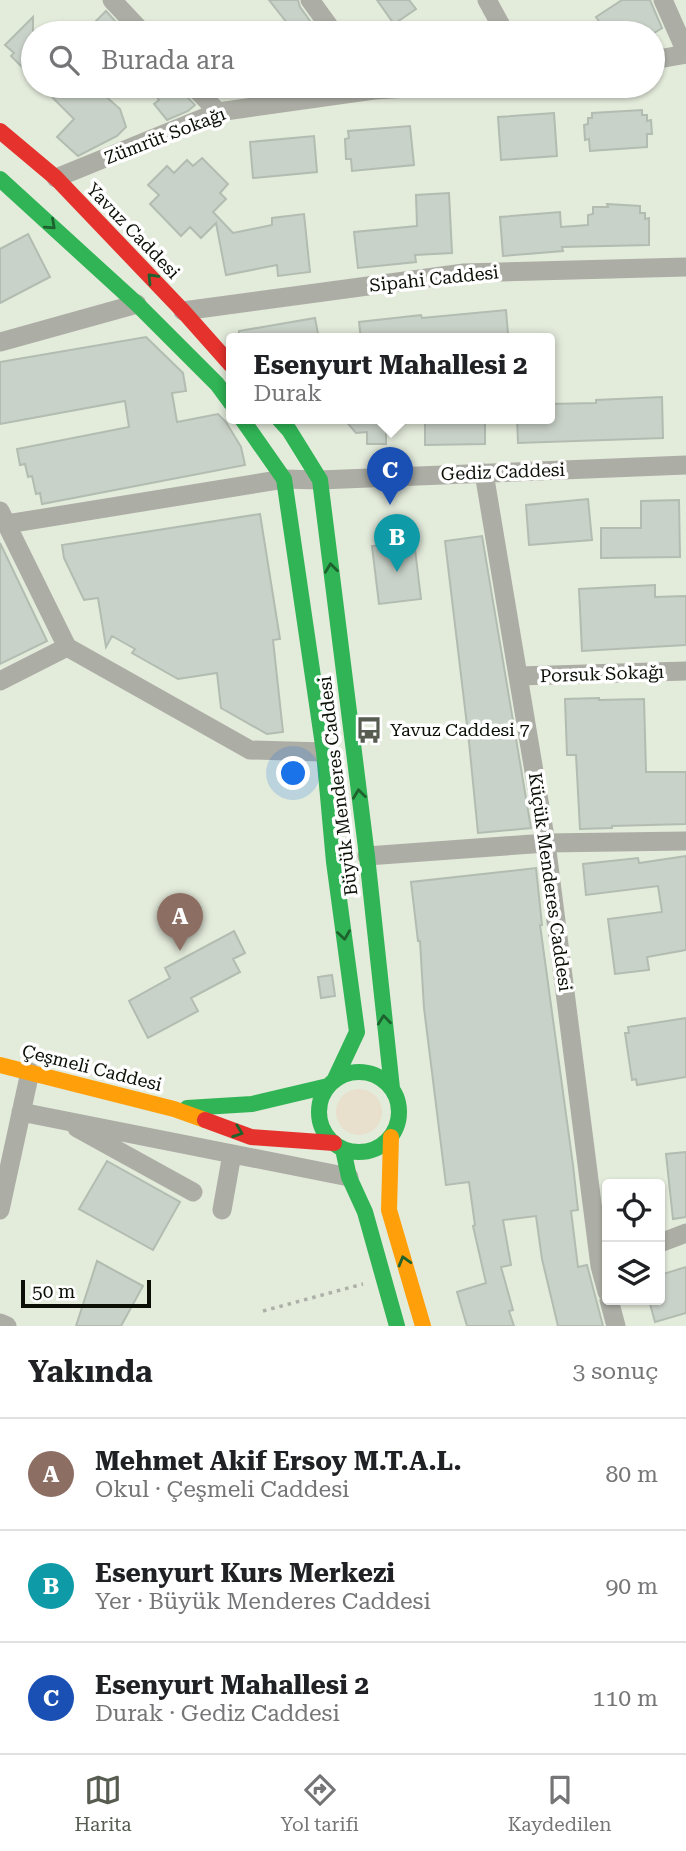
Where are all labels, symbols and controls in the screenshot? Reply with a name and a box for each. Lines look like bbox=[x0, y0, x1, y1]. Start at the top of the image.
search box bbox=[21, 21, 665, 98]
icon: search bbox=[45, 41, 83, 79]
text: Burada ara bbox=[101, 45, 235, 75]
street label: Zümrüt Sokağı bbox=[101, 103, 228, 168]
street label: Yavuz Caddesi bbox=[82, 178, 184, 283]
one-way arrow bbox=[42, 217, 55, 230]
street label: Sipahi Caddesi bbox=[368, 261, 500, 296]
one-way arrow bbox=[147, 273, 160, 286]
popup bbox=[226, 333, 555, 424]
text: Esenyurt Mahallesi 2 bbox=[254, 350, 527, 380]
text: Durak bbox=[254, 380, 322, 407]
pin: C bbox=[367, 447, 413, 505]
street label: Gediz Caddesi bbox=[440, 459, 566, 484]
pin: B bbox=[374, 514, 420, 572]
one-way arrow bbox=[324, 562, 339, 574]
street label: Porsuk Sokağı bbox=[539, 661, 665, 686]
street label: Büyük Menderes Caddesi bbox=[314, 675, 361, 897]
bus stop icon: Yavuz Caddesi 7 bbox=[354, 715, 384, 745]
place label: Yavuz Caddesi 7 bbox=[390, 719, 529, 740]
your location bbox=[276, 756, 310, 790]
street label: Küçük Menderes Caddesi bbox=[525, 771, 576, 993]
one-way arrow bbox=[351, 788, 366, 800]
pin: A bbox=[157, 893, 203, 951]
one-way arrow bbox=[337, 929, 352, 941]
one-way arrow bbox=[377, 1014, 392, 1026]
street label: Çeşmeli Caddesi bbox=[20, 1040, 164, 1095]
one-way arrow bbox=[231, 1124, 243, 1138]
map controls bbox=[602, 1179, 665, 1305]
button: locate bbox=[602, 1179, 665, 1242]
button: layers bbox=[602, 1242, 665, 1305]
one-way arrow bbox=[398, 1255, 413, 1267]
scale bar bbox=[21, 1277, 150, 1309]
text: 50 m bbox=[32, 1280, 75, 1303]
text: Yakında bbox=[28, 1354, 153, 1389]
text: 3 sonuç bbox=[573, 1358, 658, 1385]
text: Mehmet Akif Ersoy M.T.A.L. bbox=[95, 1446, 462, 1476]
text: A bbox=[43, 1461, 59, 1488]
text: 80 m bbox=[605, 1461, 658, 1488]
text: Okul · Çeşmeli Caddesi bbox=[95, 1476, 349, 1503]
text: Esenyurt Kurs Merkezi bbox=[95, 1558, 395, 1588]
text: B bbox=[43, 1573, 59, 1600]
text: 90 m bbox=[605, 1573, 658, 1600]
text: Yer · Büyük Menderes Caddesi bbox=[95, 1588, 431, 1615]
text: Esenyurt Mahallesi 2 bbox=[95, 1670, 369, 1700]
text: C bbox=[43, 1685, 59, 1712]
text: 110 m bbox=[593, 1685, 658, 1712]
text: Durak · Gediz Caddesi bbox=[95, 1700, 340, 1727]
tab: Harita bbox=[74, 1771, 132, 1836]
tab: Yol tarifi bbox=[280, 1771, 359, 1836]
tab: Kaydedilen bbox=[508, 1771, 612, 1836]

